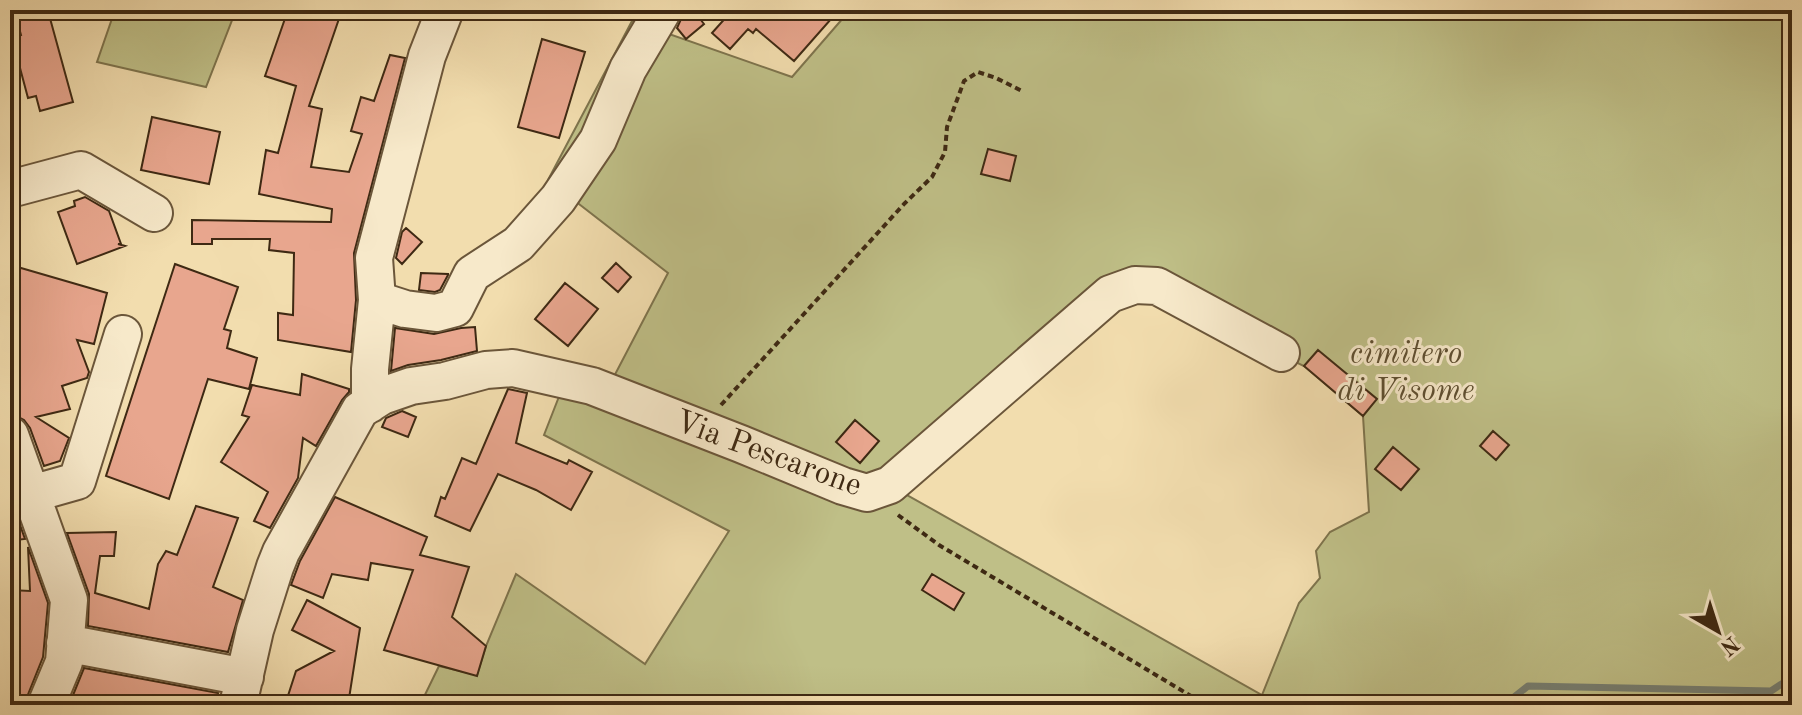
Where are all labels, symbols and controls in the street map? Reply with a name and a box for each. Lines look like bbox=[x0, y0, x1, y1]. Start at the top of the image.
park label: cimitero di Visome bbox=[1337, 339, 1475, 408]
street label: Via Pescarone bbox=[670, 406, 866, 503]
north arrow bbox=[1678, 591, 1758, 671]
text: N bbox=[1716, 631, 1743, 659]

